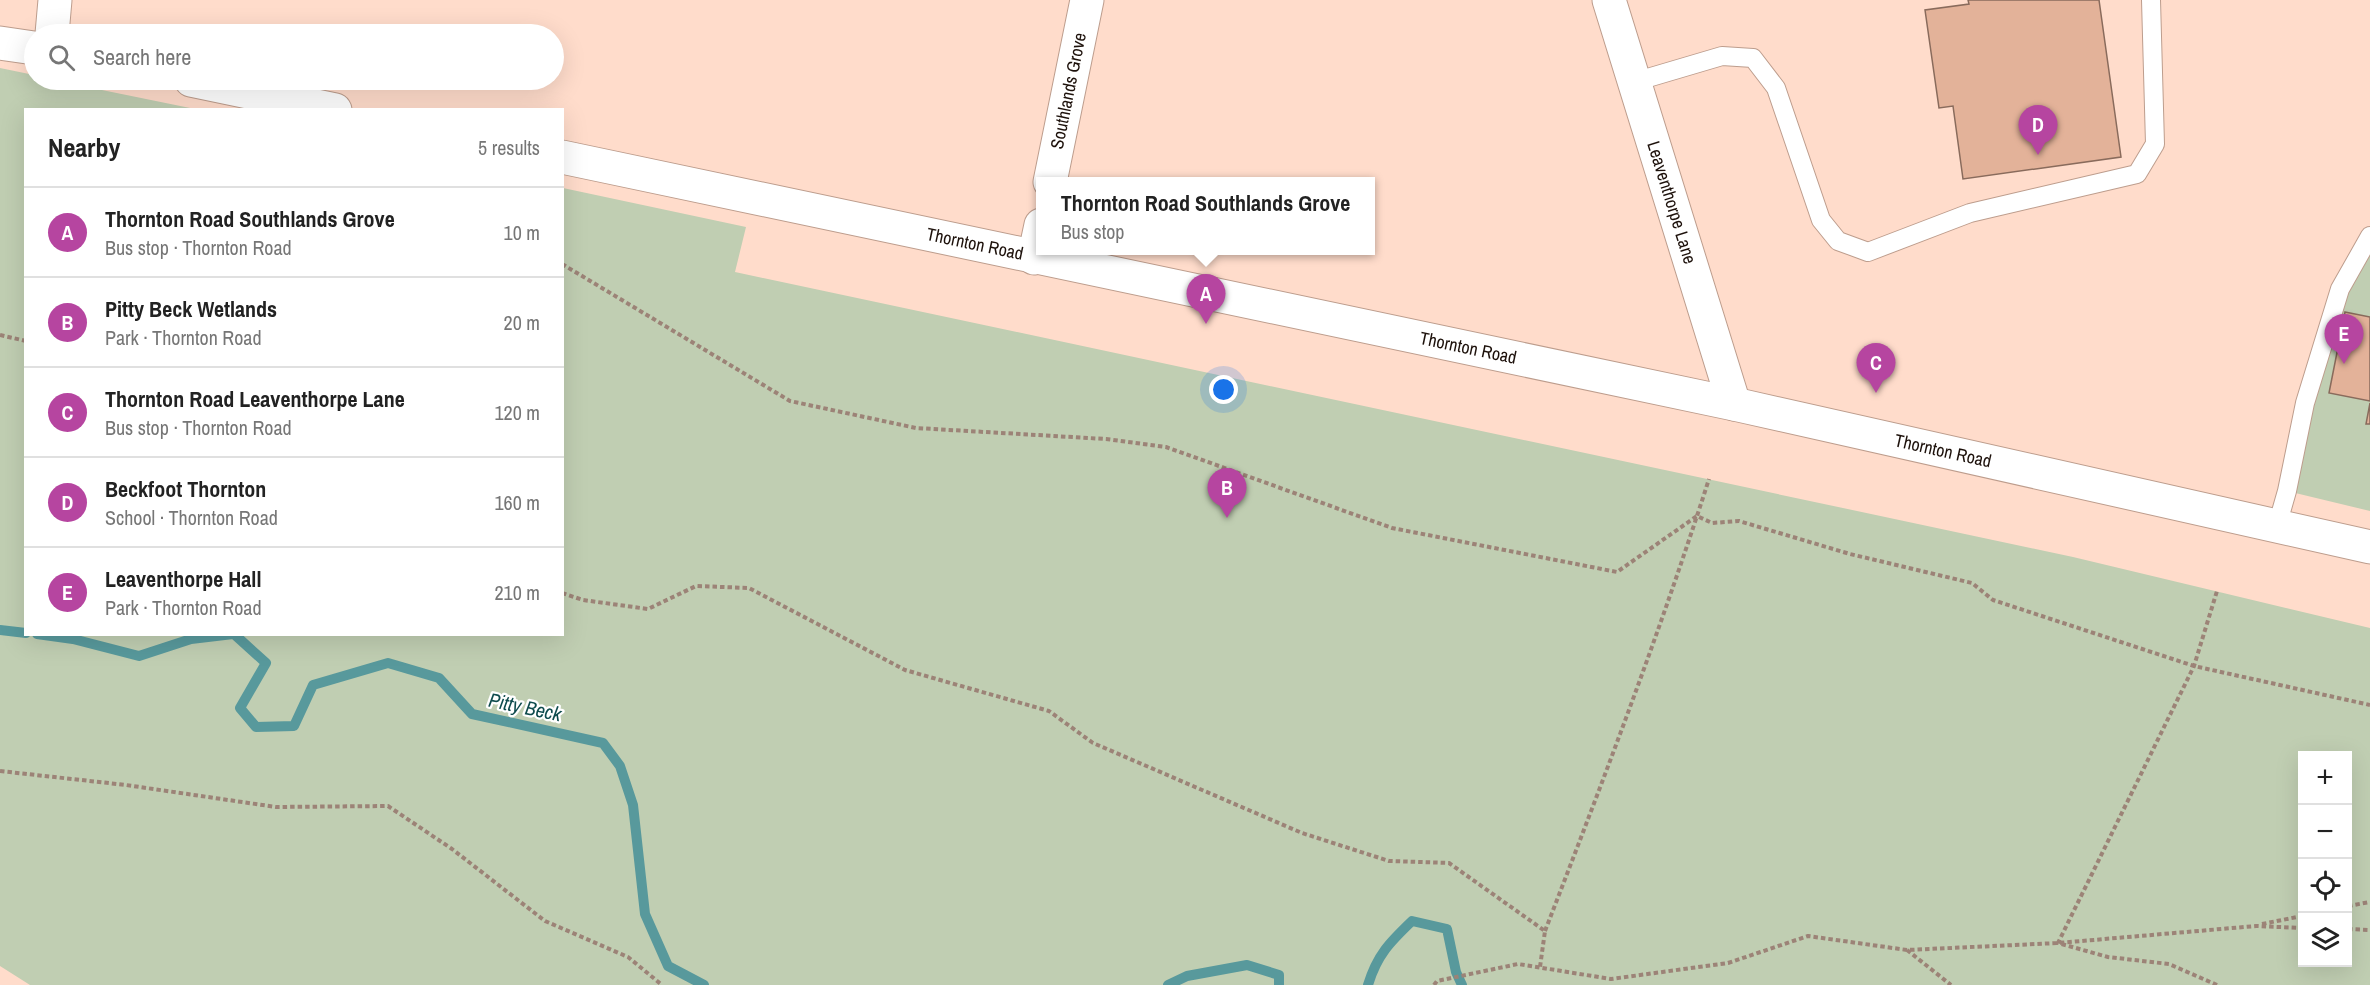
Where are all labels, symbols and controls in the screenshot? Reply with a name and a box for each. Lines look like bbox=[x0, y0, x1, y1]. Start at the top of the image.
search box bbox=[24, 24, 564, 90]
street label: Southlands Grove bbox=[1044, 30, 1092, 151]
icon: search bbox=[45, 41, 78, 74]
text: Search here bbox=[93, 42, 191, 72]
pin: D bbox=[2018, 106, 2058, 155]
text: Nearby bbox=[48, 130, 120, 165]
text: 5 results bbox=[478, 134, 540, 161]
street label: Leaventhorpe Lane bbox=[1641, 138, 1703, 267]
popup bbox=[1036, 177, 1375, 255]
text: Thornton Road Southlands Grove bbox=[1061, 188, 1350, 218]
text: Thornton Road Southlands Grove bbox=[105, 204, 395, 234]
text: Bus stop bbox=[1061, 218, 1124, 245]
text: A bbox=[62, 219, 73, 246]
text: 10 m bbox=[504, 219, 540, 246]
street label: Thornton Road bbox=[924, 221, 1026, 266]
text: Bus stop · Thornton Road bbox=[105, 234, 292, 261]
pin: A bbox=[1186, 274, 1226, 324]
text: Pitty Beck Wetlands bbox=[105, 294, 277, 324]
text: B bbox=[62, 309, 73, 336]
text: 20 m bbox=[504, 309, 540, 336]
pin: E bbox=[2324, 314, 2364, 364]
text: Park · Thornton Road bbox=[105, 324, 262, 351]
street label: Thornton Road bbox=[1417, 325, 1519, 370]
pin: C bbox=[1856, 344, 1896, 393]
your location bbox=[1209, 375, 1238, 404]
text: Thornton Road Leaventhorpe Lane bbox=[105, 384, 405, 414]
text: C bbox=[62, 399, 73, 426]
text: 120 m bbox=[494, 399, 540, 426]
text: Bus stop · Thornton Road bbox=[105, 414, 292, 441]
street label: Thornton Road bbox=[1892, 428, 1994, 474]
pin: B bbox=[1208, 468, 1246, 518]
text: Beckfoot Thornton bbox=[105, 474, 266, 504]
text: D bbox=[62, 489, 73, 516]
text: 160 m bbox=[494, 489, 540, 516]
text: School · Thornton Road bbox=[105, 504, 278, 531]
text: Leaventhorpe Hall bbox=[105, 564, 261, 594]
text: E bbox=[62, 579, 73, 606]
text: 210 m bbox=[494, 579, 540, 606]
text: Park · Thornton Road bbox=[105, 594, 262, 621]
water label: Pitty Beck bbox=[486, 686, 565, 728]
map controls bbox=[2298, 751, 2352, 967]
button: + bbox=[2298, 751, 2352, 805]
button: − bbox=[2298, 805, 2352, 859]
button: locate bbox=[2298, 859, 2352, 913]
button: layers bbox=[2298, 913, 2352, 967]

